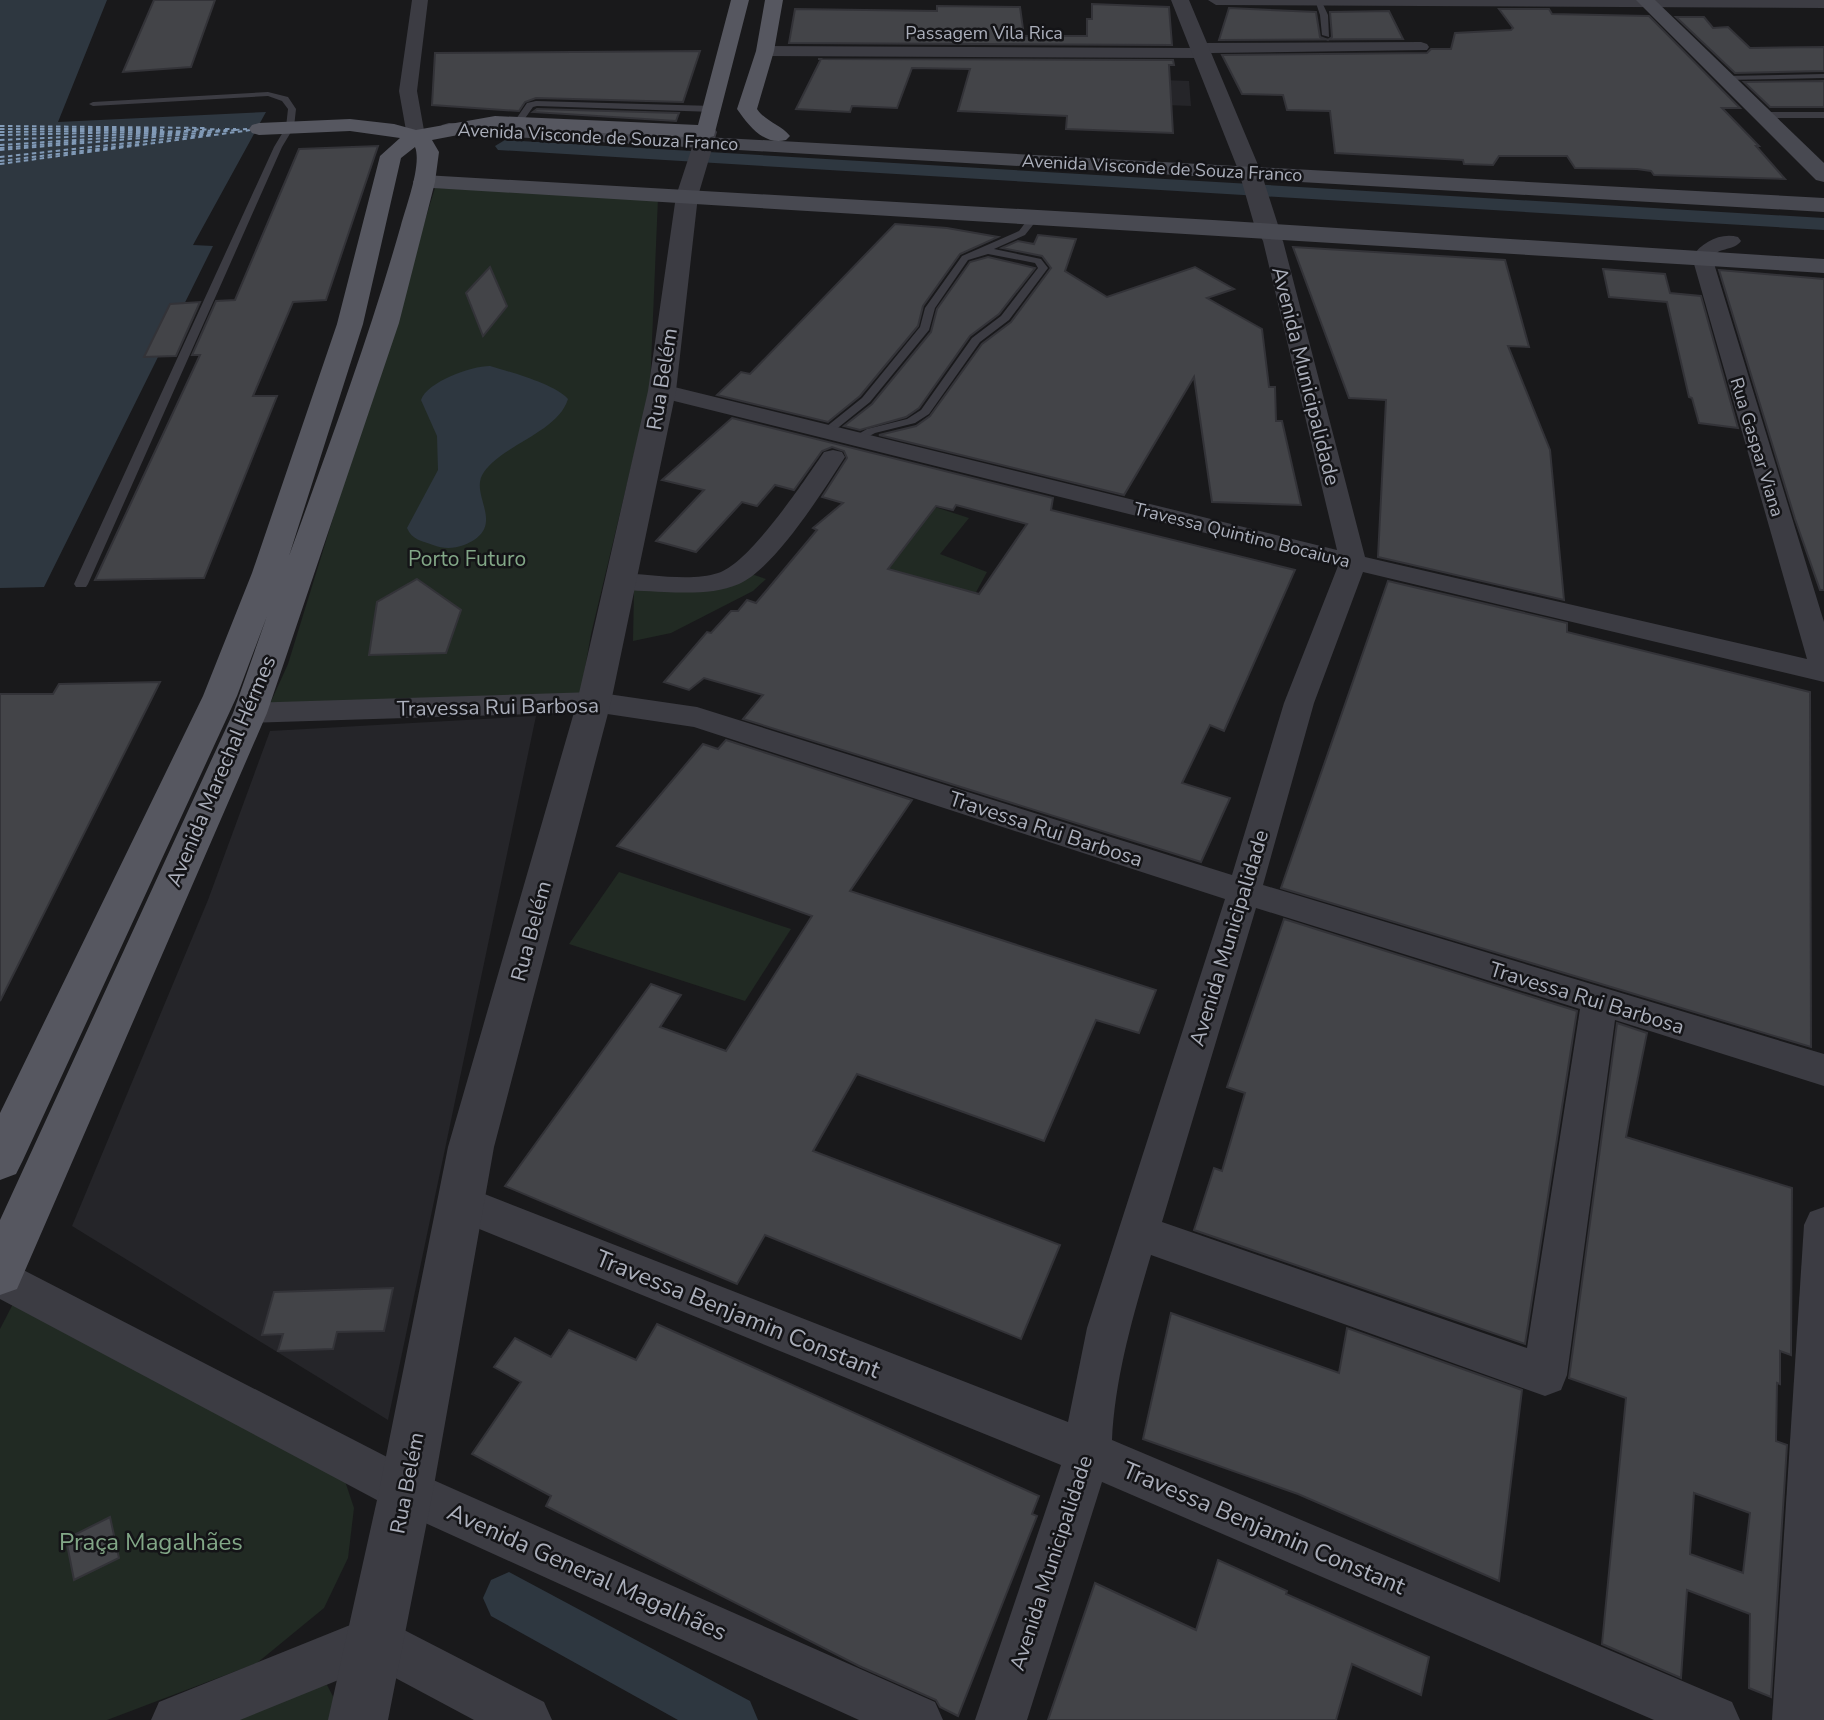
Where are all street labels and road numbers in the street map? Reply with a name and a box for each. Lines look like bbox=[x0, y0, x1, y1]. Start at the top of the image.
street label: Passagem Vila Rica bbox=[905, 21, 1063, 45]
street label: Avenida Visconde de Souza Franco bbox=[457, 118, 739, 156]
street label: Avenida Visconde de Souza Franco bbox=[1021, 149, 1303, 187]
street label: Avenida Municipalidade bbox=[1265, 264, 1347, 488]
street label: Rua Belém bbox=[640, 326, 684, 432]
street label: Rua Gaspar Viana bbox=[1724, 374, 1790, 520]
street label: Travessa Quintino Bocaiuva bbox=[1131, 497, 1353, 573]
street label: Avenida Marechal Hérmes bbox=[160, 651, 282, 891]
street label: Travessa Rui Barbosa bbox=[397, 691, 599, 723]
street label: Travessa Rui Barbosa bbox=[946, 784, 1146, 874]
street label: Avenida Municipalidade bbox=[1183, 827, 1275, 1049]
street label: Rua Belém bbox=[504, 878, 558, 984]
street label: Travessa Rui Barbosa bbox=[1486, 955, 1688, 1041]
street label: Travessa Benjamin Constant bbox=[591, 1242, 886, 1386]
street label: Rua Belém bbox=[383, 1430, 431, 1536]
street label: Avenida Municipalidade bbox=[1003, 1452, 1099, 1674]
street label: Travessa Benjamin Constant bbox=[1118, 1454, 1411, 1602]
street label: Avenida General Magalhães bbox=[442, 1496, 732, 1648]

